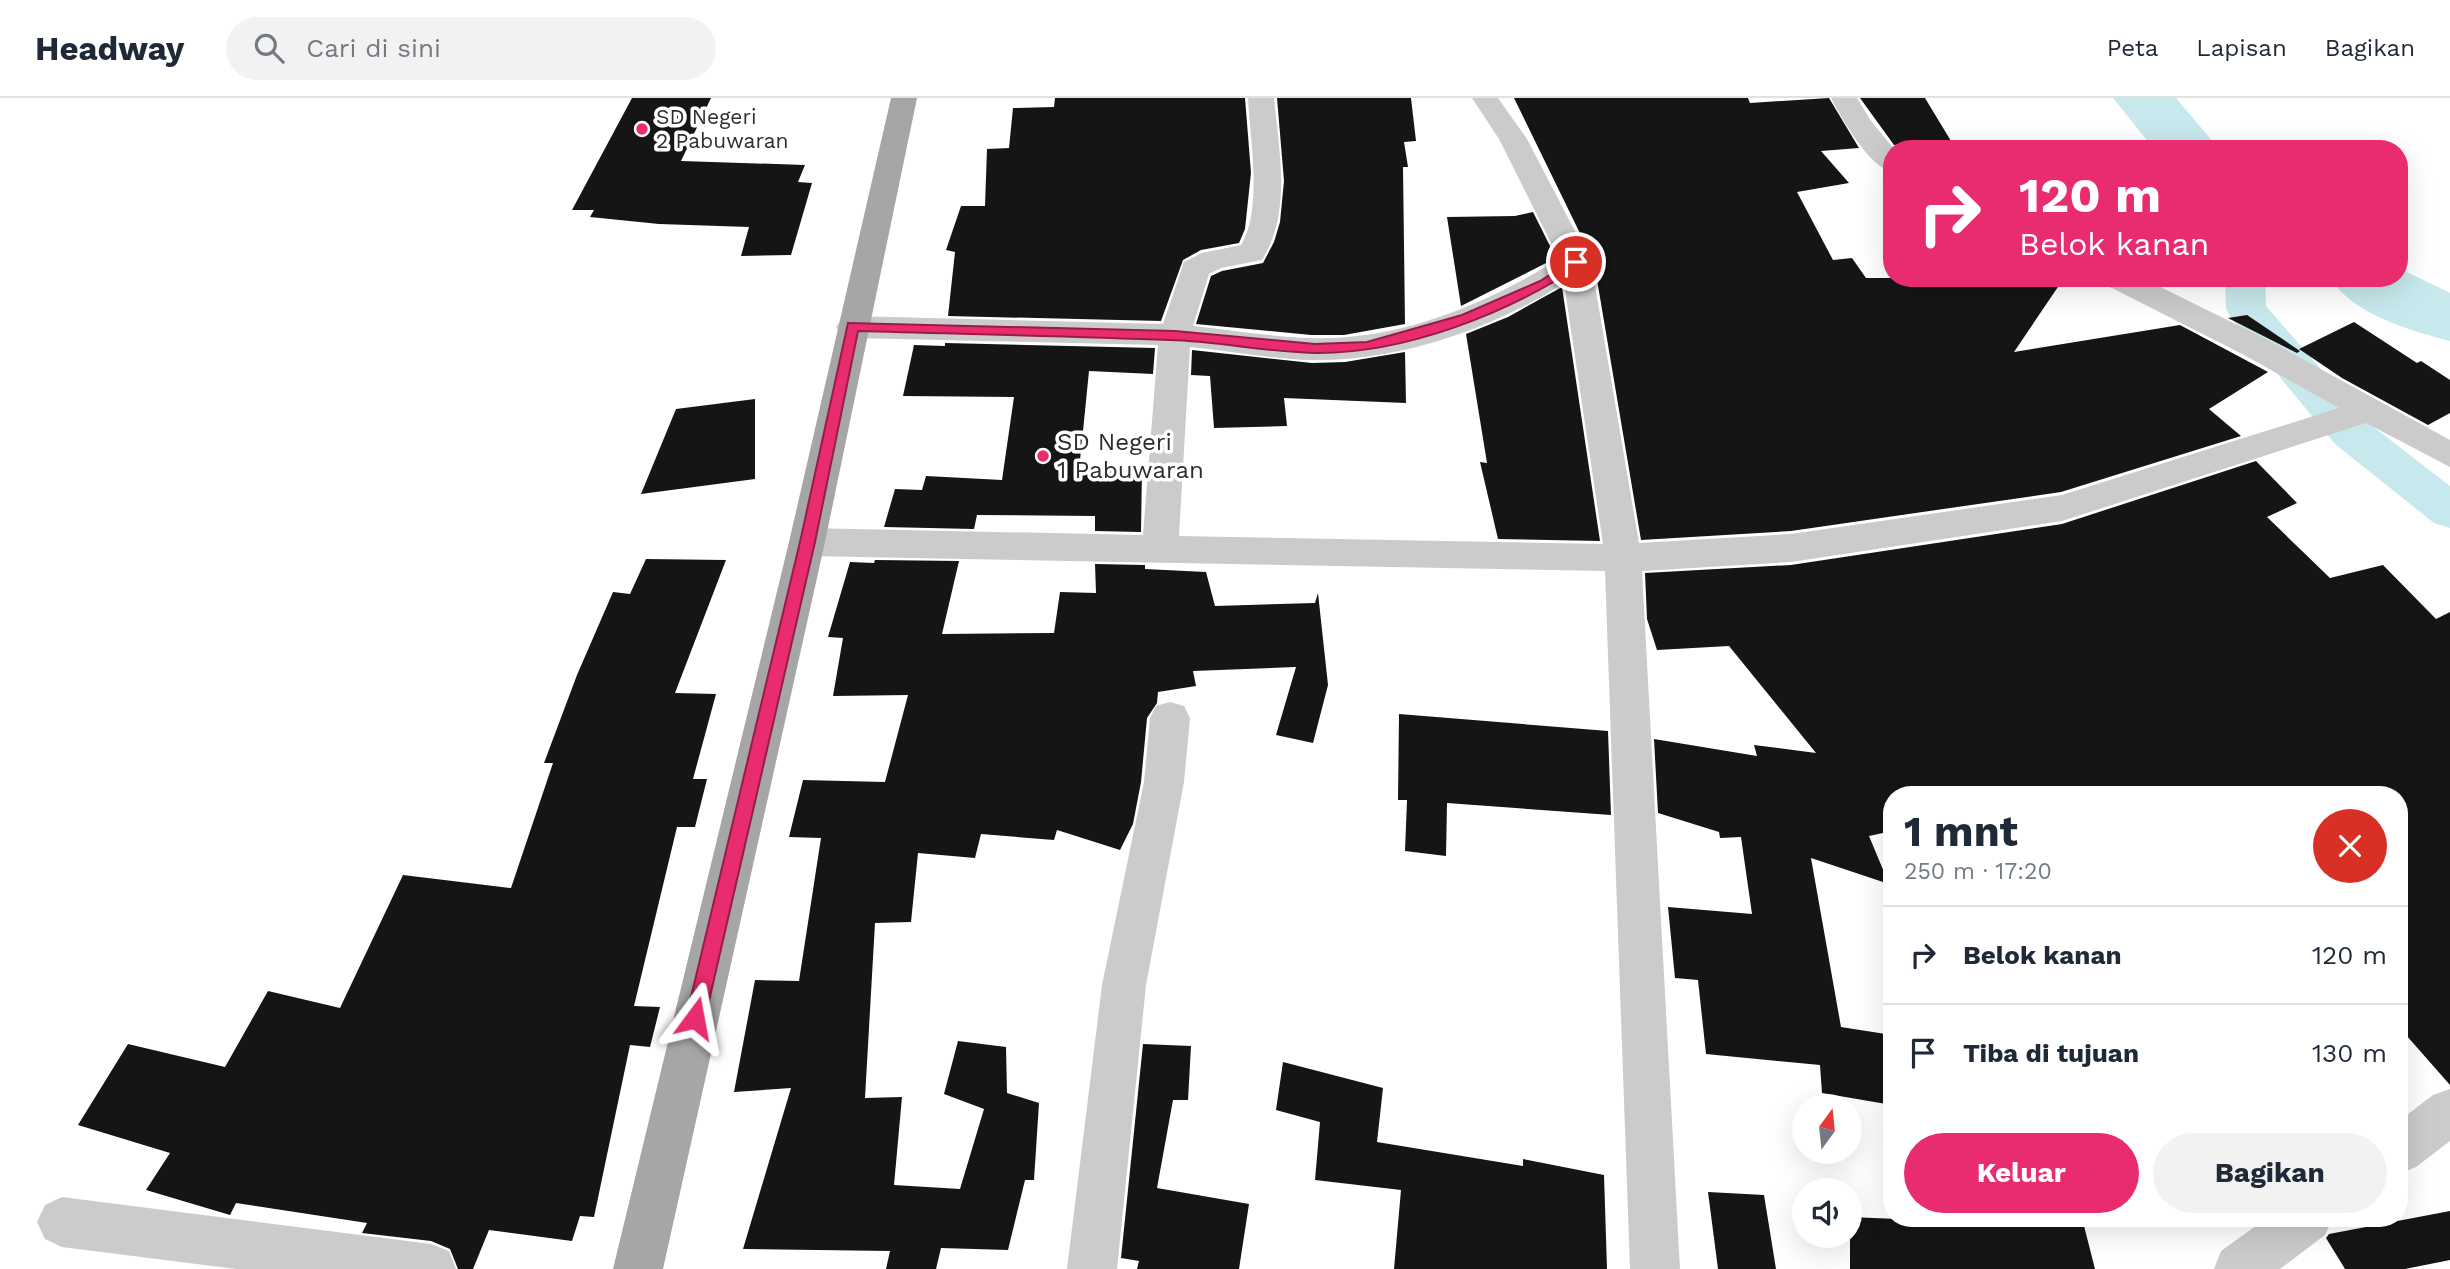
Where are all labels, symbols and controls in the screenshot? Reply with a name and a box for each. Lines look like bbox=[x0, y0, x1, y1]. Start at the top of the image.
search box bbox=[226, 17, 716, 80]
text: Headway bbox=[35, 29, 184, 68]
icon: search bbox=[250, 29, 288, 67]
text: Cari di sini bbox=[306, 33, 441, 63]
text: Peta bbox=[2107, 34, 2158, 62]
text: Lapisan bbox=[2196, 34, 2287, 62]
text: Bagikan bbox=[2325, 34, 2415, 62]
place label: SD Negeri 2 Pabuwaran bbox=[656, 104, 789, 153]
marker: SD Negeri 2 Pabuwaran bbox=[634, 121, 650, 137]
text: 120 m bbox=[2019, 166, 2161, 224]
icon: right bbox=[1904, 168, 1995, 259]
text: Belok kanan bbox=[2019, 225, 2209, 263]
pin bbox=[1546, 232, 1606, 292]
icon: arrive bbox=[1557, 243, 1595, 281]
place label: SD Negeri 1 Pabuwaran bbox=[1057, 428, 1204, 484]
marker: SD Negeri 1 Pabuwaran bbox=[1035, 448, 1051, 464]
text: 1 mnt bbox=[1904, 807, 2018, 856]
button: close bbox=[2313, 809, 2387, 883]
text: 250 m · 17:20 bbox=[1904, 858, 2052, 885]
icon: right bbox=[1904, 936, 1942, 974]
text: Belok kanan bbox=[1963, 940, 2122, 970]
text: 120 m bbox=[2312, 940, 2387, 970]
position arrow bbox=[658, 981, 732, 1055]
icon: arrive bbox=[1904, 1034, 1942, 1072]
text: Tiba di tujuan bbox=[1963, 1038, 2139, 1068]
text: 130 m bbox=[2312, 1038, 2387, 1068]
north arrow bbox=[1792, 1094, 1862, 1164]
map controls bbox=[1792, 1094, 1862, 1248]
button: Keluar bbox=[1904, 1133, 2139, 1213]
button: Bagikan bbox=[2153, 1133, 2387, 1213]
button: sound bbox=[1792, 1178, 1862, 1248]

